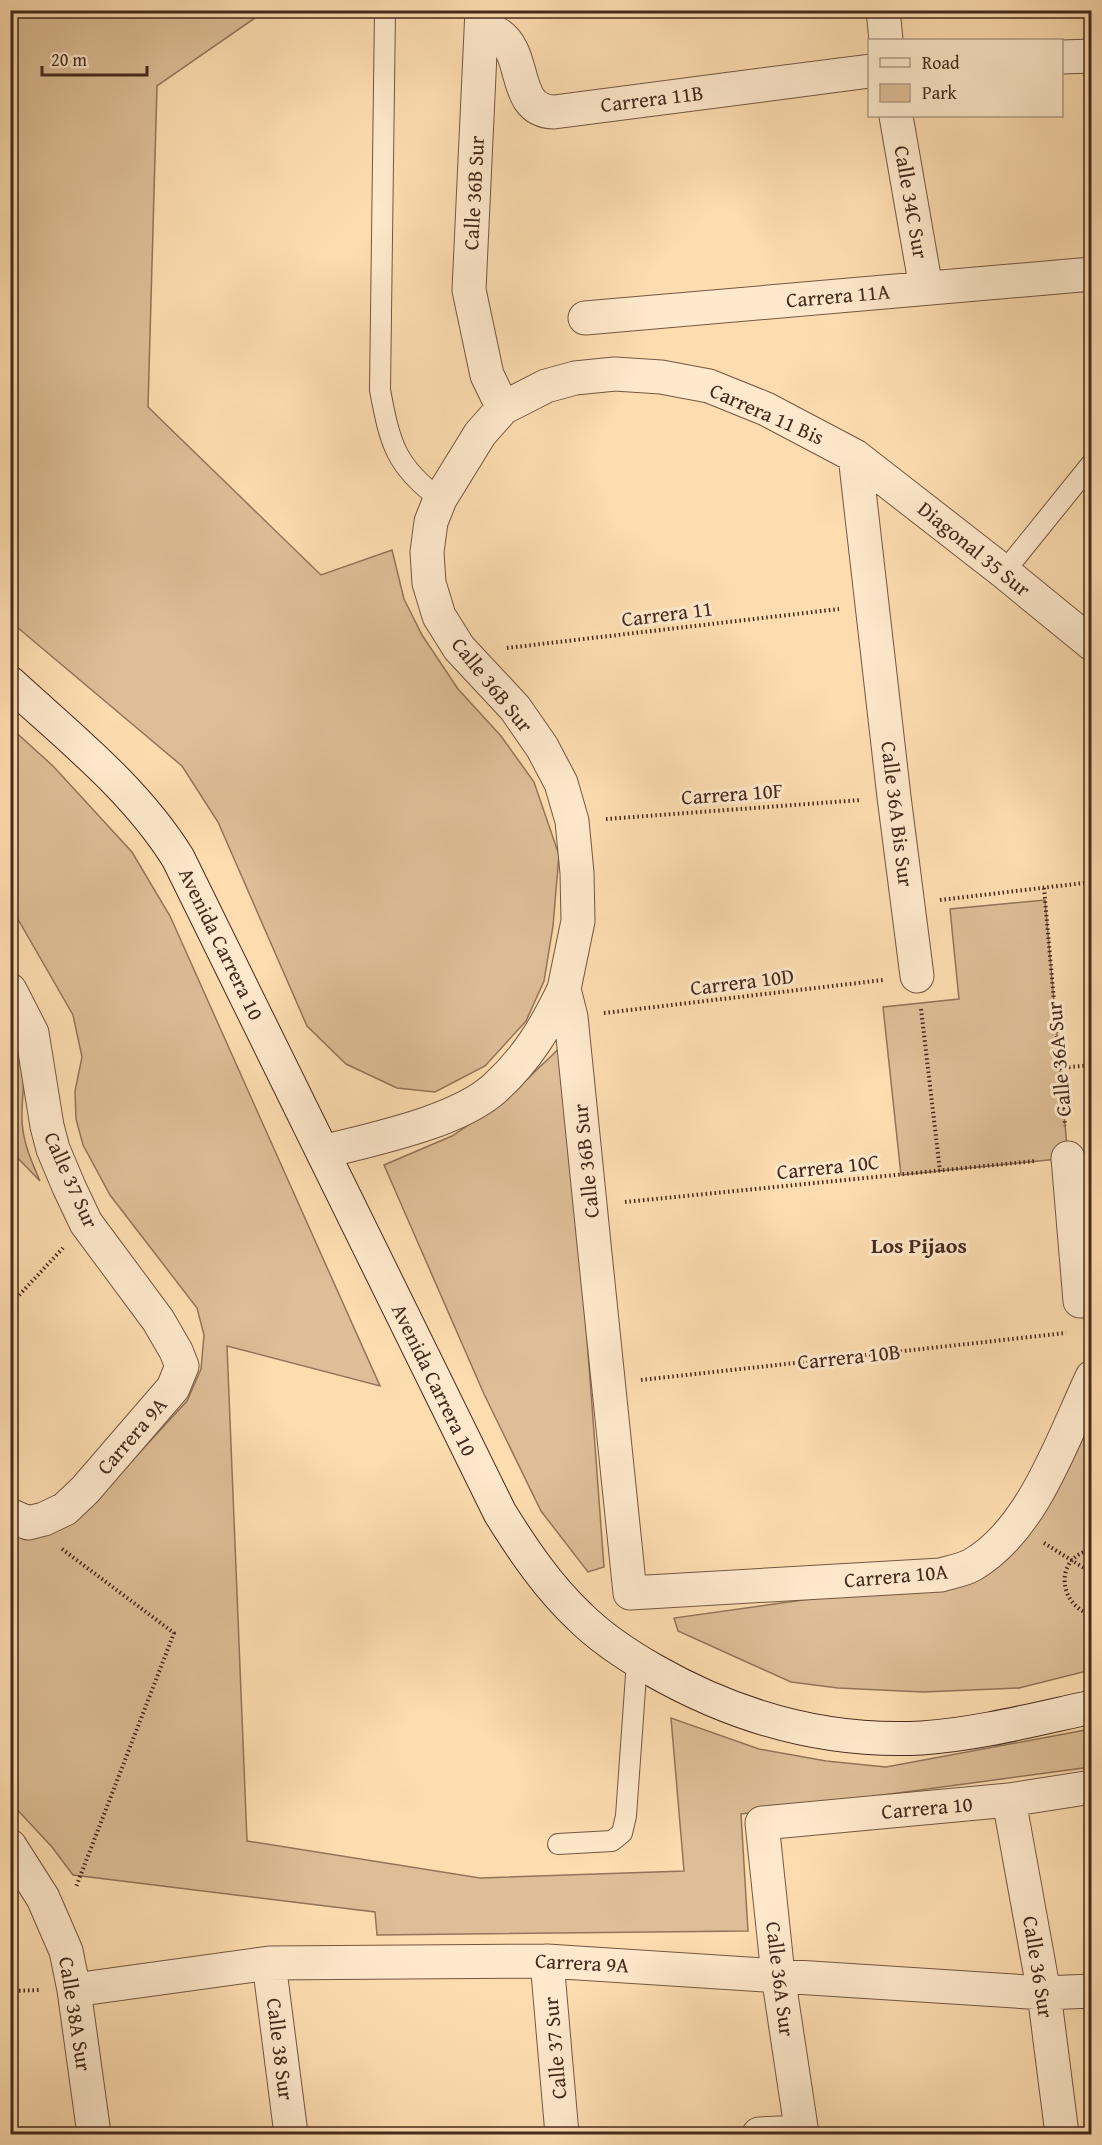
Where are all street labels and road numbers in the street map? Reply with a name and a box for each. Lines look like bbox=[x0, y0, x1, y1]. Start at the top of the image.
street label: Carrera 11B bbox=[599, 77, 705, 120]
street label: Calle 36B Sur bbox=[455, 135, 492, 251]
street label: Calle 34C Sur bbox=[886, 143, 937, 261]
street label: Carrera 11A bbox=[785, 275, 891, 315]
street label: Carrera 11 Bis bbox=[705, 375, 829, 453]
street label: Diagonal 35 Sur bbox=[911, 493, 1038, 604]
street label: Carrera 11 bbox=[620, 593, 714, 634]
street label: Calle 36B Sur bbox=[444, 630, 541, 739]
street label: Calle 36A Bis Sur bbox=[873, 739, 922, 889]
street label: Carrera 10F bbox=[680, 774, 784, 813]
street label: Avenida Carrera 10 bbox=[171, 862, 272, 1025]
street label: Carrera 10D bbox=[688, 960, 796, 1003]
street label: Calle 36A Sur bbox=[1038, 1000, 1079, 1118]
street label: Calle 36B Sur bbox=[564, 1102, 607, 1220]
street label: Calle 37 Sur bbox=[36, 1127, 107, 1233]
street label: Carrera 10C bbox=[775, 1146, 881, 1187]
street label: Avenida Carrera 10 bbox=[384, 1298, 485, 1461]
street label: Carrera 10B bbox=[796, 1336, 902, 1377]
street label: Carrera 9A bbox=[89, 1390, 174, 1481]
street label: Carrera 10A bbox=[843, 1555, 949, 1595]
street label: Carrera 10 bbox=[880, 1788, 974, 1827]
street label: Calle 36 Sur bbox=[1015, 1914, 1062, 2020]
street label: Calle 36A Sur bbox=[758, 1920, 803, 2038]
street label: Carrera 9A bbox=[534, 1945, 630, 1980]
street label: Calle 38A Sur bbox=[51, 1954, 100, 2074]
street label: Calle 37 Sur bbox=[535, 1995, 574, 2101]
street label: Calle 38 Sur bbox=[259, 1996, 302, 2102]

